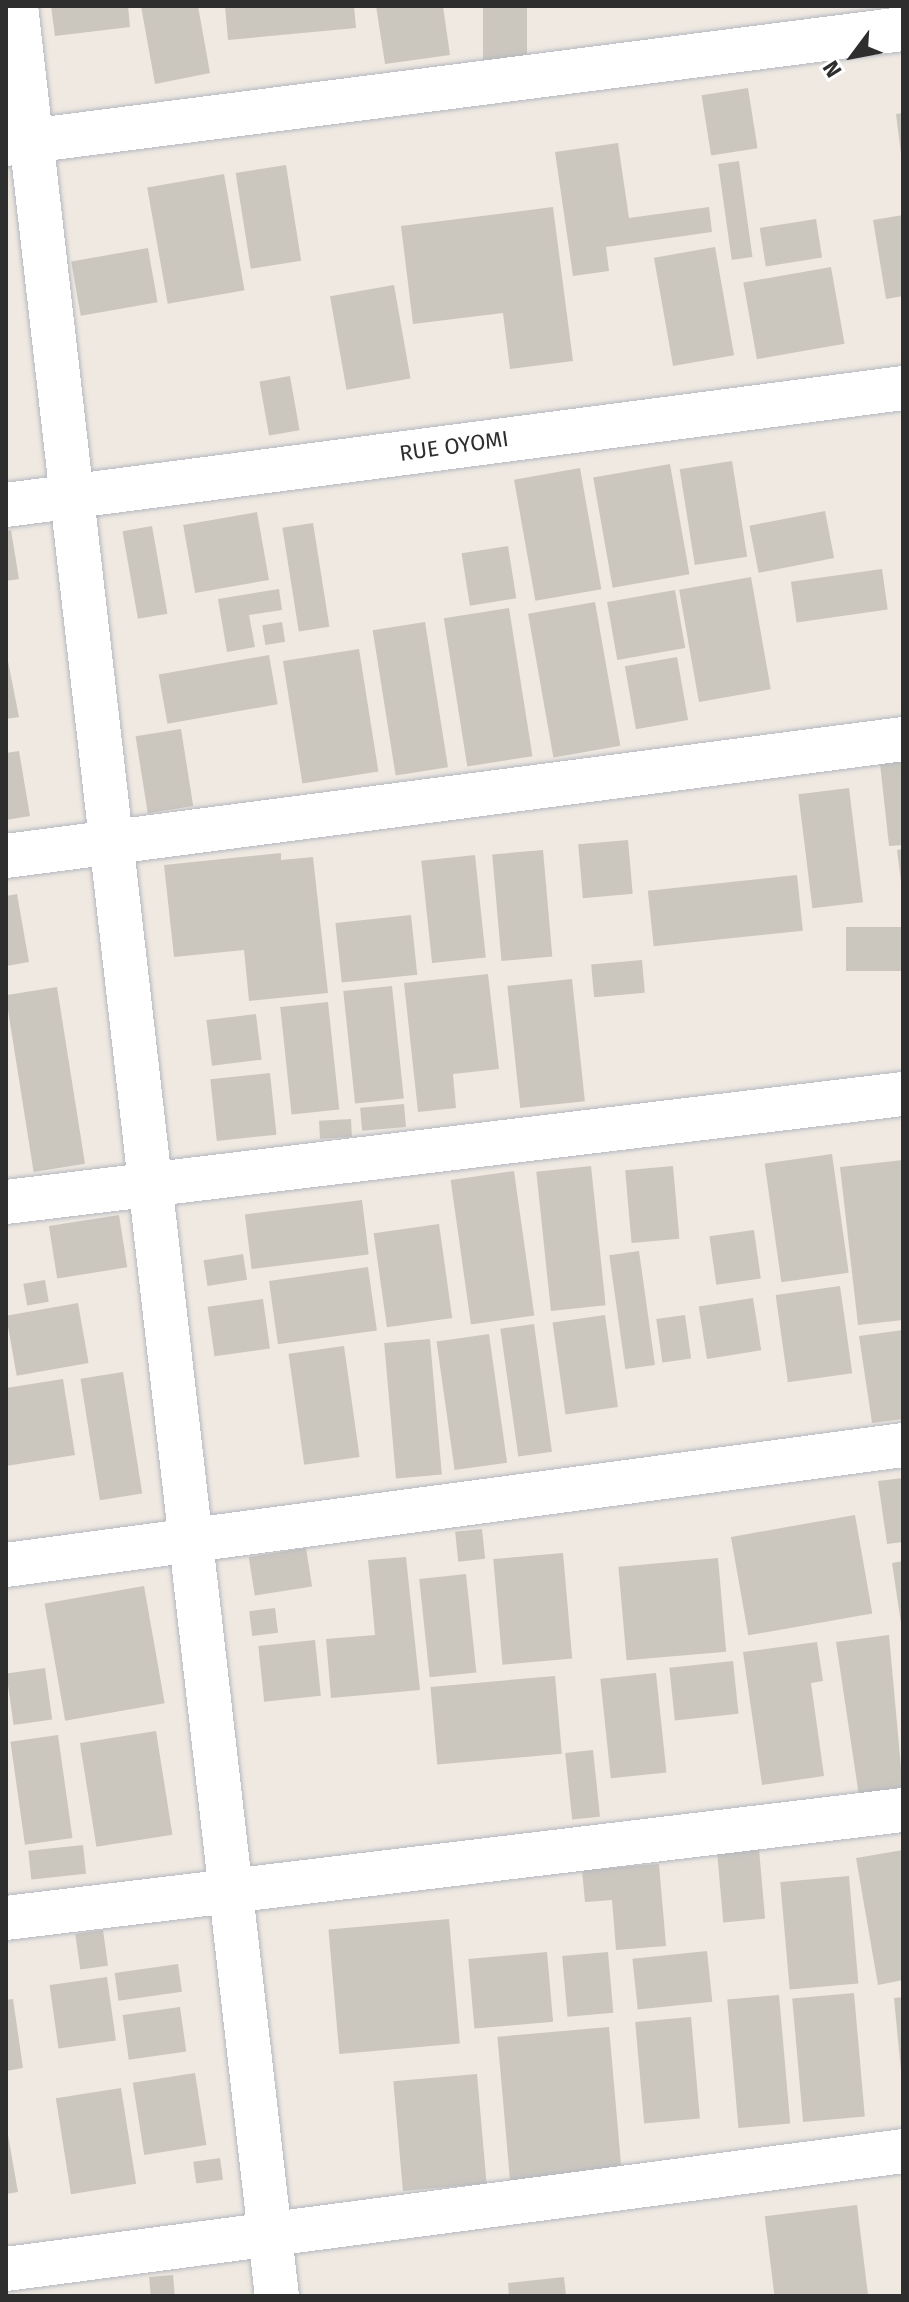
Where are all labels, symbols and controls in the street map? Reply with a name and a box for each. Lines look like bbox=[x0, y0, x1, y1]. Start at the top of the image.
north arrow bbox=[813, 16, 893, 96]
text: N bbox=[817, 56, 848, 82]
street label: RUE OYOMI bbox=[398, 425, 510, 467]

